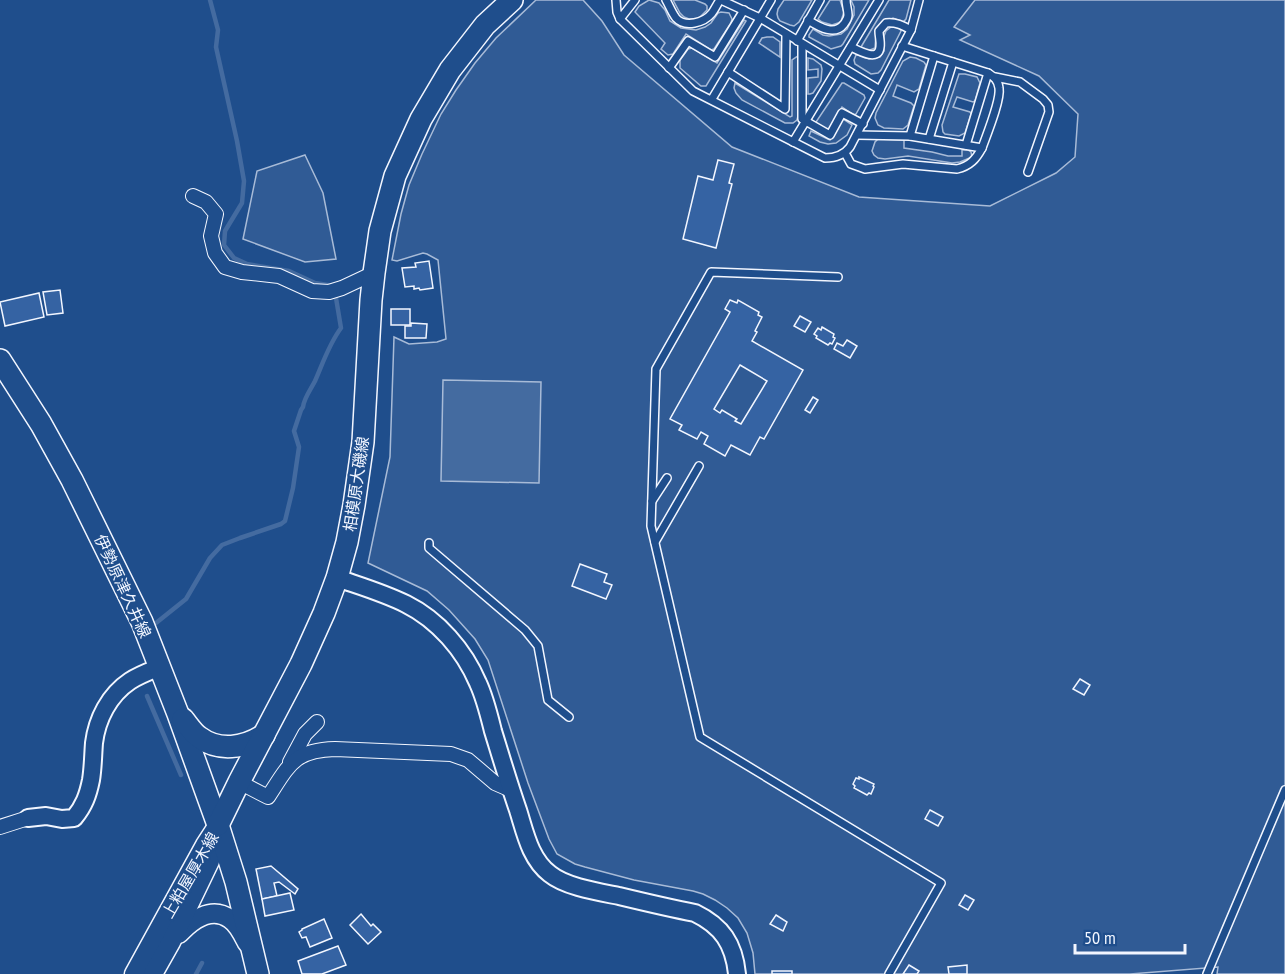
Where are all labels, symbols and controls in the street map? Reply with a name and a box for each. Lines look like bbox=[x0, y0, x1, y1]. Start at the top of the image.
street label: 相模原大磯線 bbox=[339, 435, 373, 533]
street label: 伊勢原津久井線 bbox=[90, 531, 156, 641]
street label: 上粕屋厚木線 bbox=[157, 828, 223, 922]
scale bar bbox=[1075, 917, 1184, 955]
text: 50 m bbox=[1084, 926, 1116, 949]

